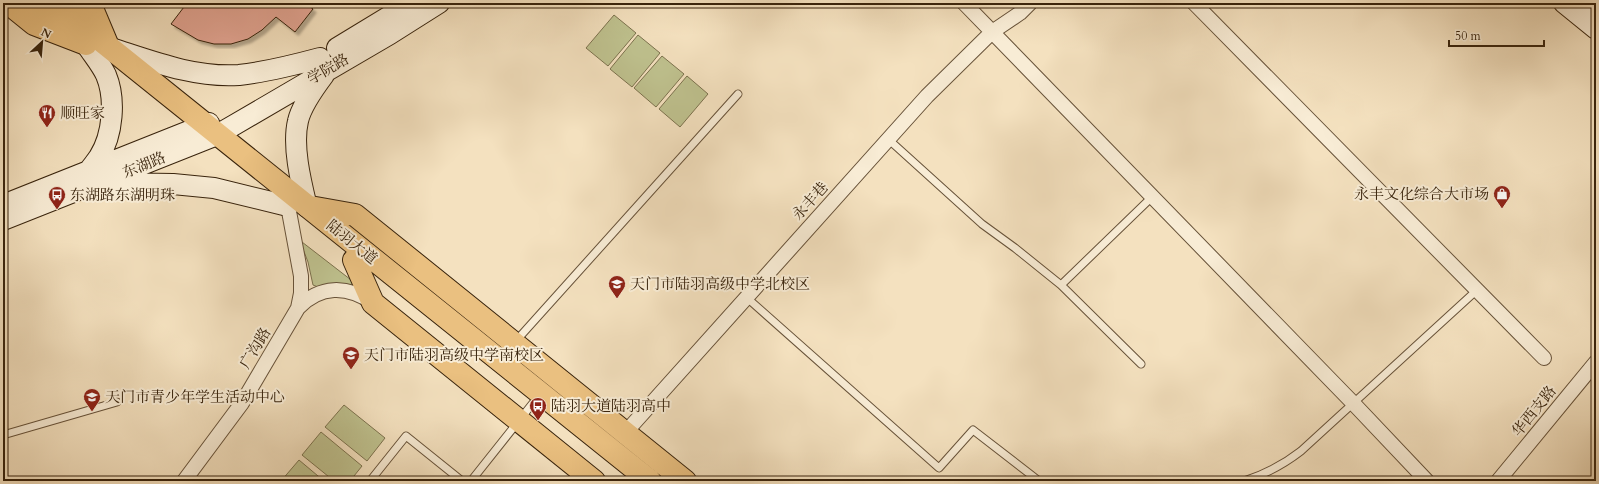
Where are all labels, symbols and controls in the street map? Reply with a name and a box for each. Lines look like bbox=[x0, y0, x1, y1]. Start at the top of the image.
north arrow bbox=[22, 22, 62, 62]
scale bar bbox=[1449, 22, 1544, 48]
text: N bbox=[39, 25, 54, 42]
text: 50 m bbox=[1455, 28, 1482, 44]
street label: 学院路 bbox=[304, 49, 352, 89]
restaurant icon: 顺旺家 bbox=[37, 103, 57, 128]
place label: 顺旺家 bbox=[60, 103, 105, 123]
street label: 东湖路 bbox=[119, 147, 169, 183]
street label: 永丰巷 bbox=[788, 178, 832, 224]
place label: 永丰文化综合大市场 bbox=[1354, 184, 1489, 204]
shop icon: 永丰文化综合大市场 bbox=[1492, 184, 1512, 209]
bus stop icon: 东湖路东湖明珠 bbox=[47, 185, 67, 210]
place label: 东湖路东湖明珠 bbox=[70, 185, 175, 205]
street label: 陆羽大道 bbox=[322, 215, 382, 269]
school or university icon: 天门市陆羽高级中学北校区 bbox=[607, 274, 627, 299]
place label: 天门市陆羽高级中学北校区 bbox=[630, 274, 810, 294]
street label: 广沟路 bbox=[235, 324, 275, 372]
school or university icon: 天门市陆羽高级中学南校区 bbox=[341, 345, 361, 370]
place label: 天门市陆羽高级中学南校区 bbox=[364, 345, 544, 365]
street label: 华西支路 bbox=[1507, 381, 1561, 441]
school or university icon: 天门市青少年学生活动中心 bbox=[82, 387, 102, 412]
place label: 天门市青少年学生活动中心 bbox=[105, 387, 285, 407]
bus stop icon: 陆羽大道陆羽高中 bbox=[528, 396, 548, 421]
place label: 陆羽大道陆羽高中 bbox=[551, 396, 671, 416]

